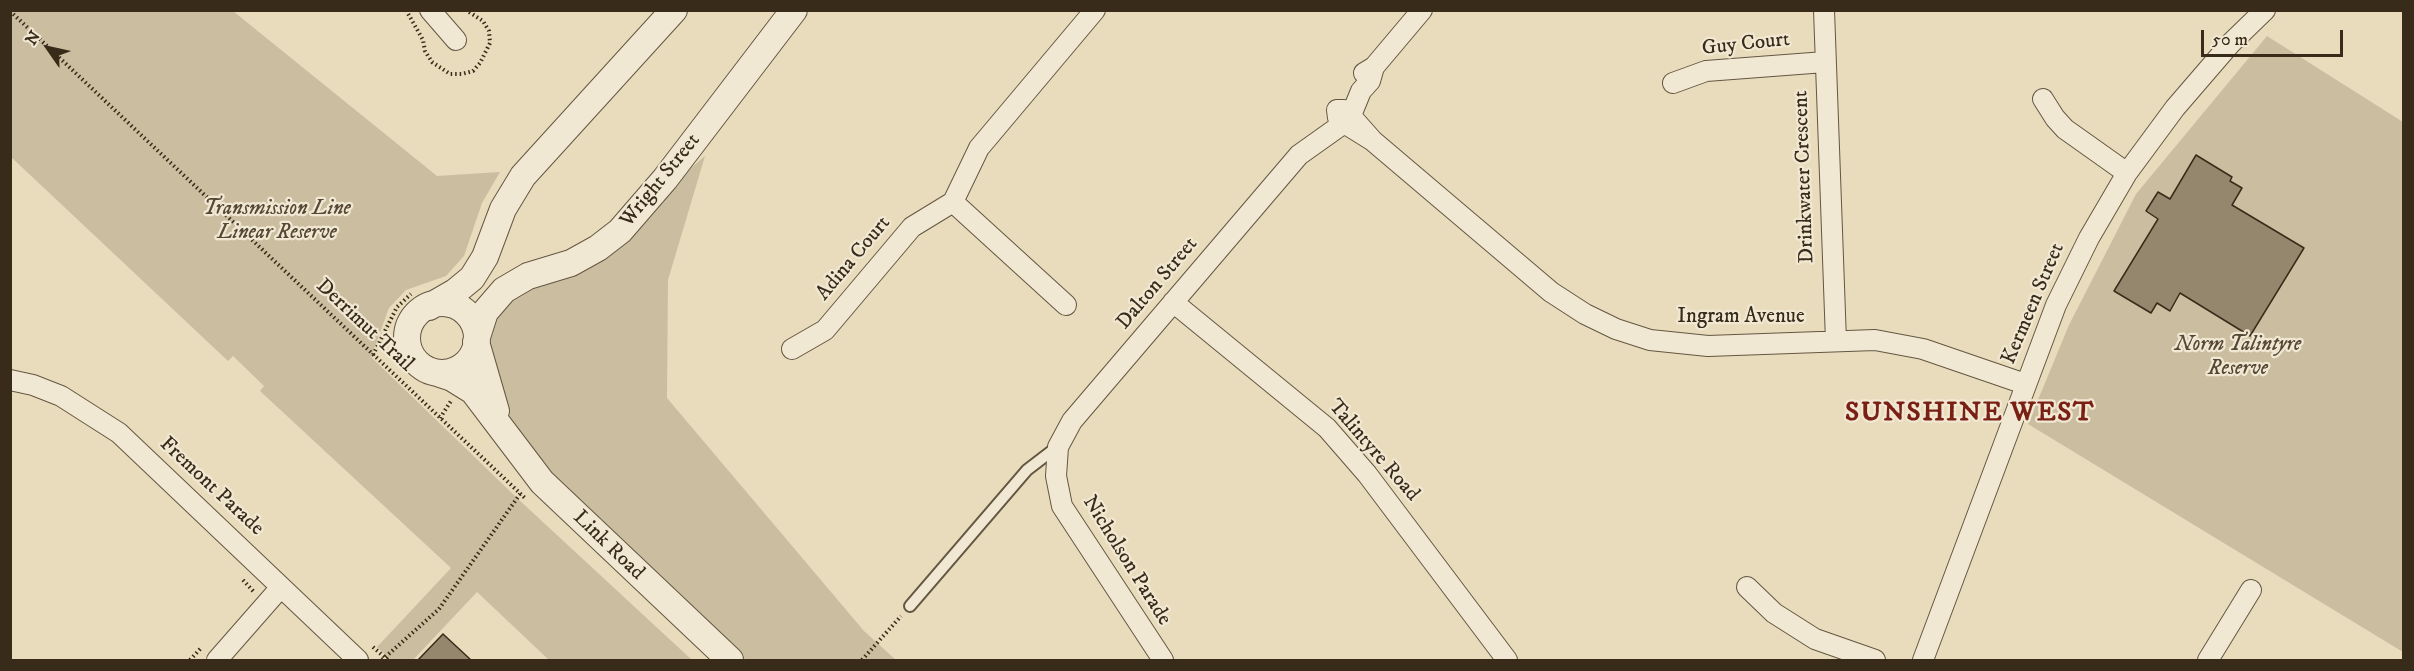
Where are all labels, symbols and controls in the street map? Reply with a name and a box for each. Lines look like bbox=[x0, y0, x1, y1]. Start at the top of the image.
north arrow bbox=[18, 18, 78, 78]
scale bar bbox=[2204, 18, 2346, 56]
text: N bbox=[21, 27, 45, 49]
street label: Guy Court bbox=[1701, 28, 1791, 62]
text: 50 m bbox=[2212, 29, 2248, 51]
street label: Drinkwater Crescent bbox=[1789, 90, 1821, 264]
street label: Wright Street bbox=[616, 129, 706, 233]
park label: Transmission Line Linear Reserve bbox=[203, 197, 351, 247]
street label: Adina Court bbox=[811, 212, 897, 306]
street label: Dalton Street bbox=[1112, 233, 1204, 335]
street label: Kermeen Street bbox=[1997, 240, 2071, 368]
street label: Derrimut Trail bbox=[310, 274, 418, 378]
street label: Ingram Avenue bbox=[1677, 305, 1805, 331]
park label: Norm Talintyre Reserve bbox=[2175, 333, 2301, 383]
street label: Talintyre Road bbox=[1322, 395, 1424, 507]
district label: SUNSHINE WEST bbox=[1845, 398, 2095, 430]
street label: Fremont Parade bbox=[154, 432, 268, 542]
street label: Nicholson Parade bbox=[1076, 491, 1176, 631]
street label: Link Road bbox=[567, 506, 649, 586]

